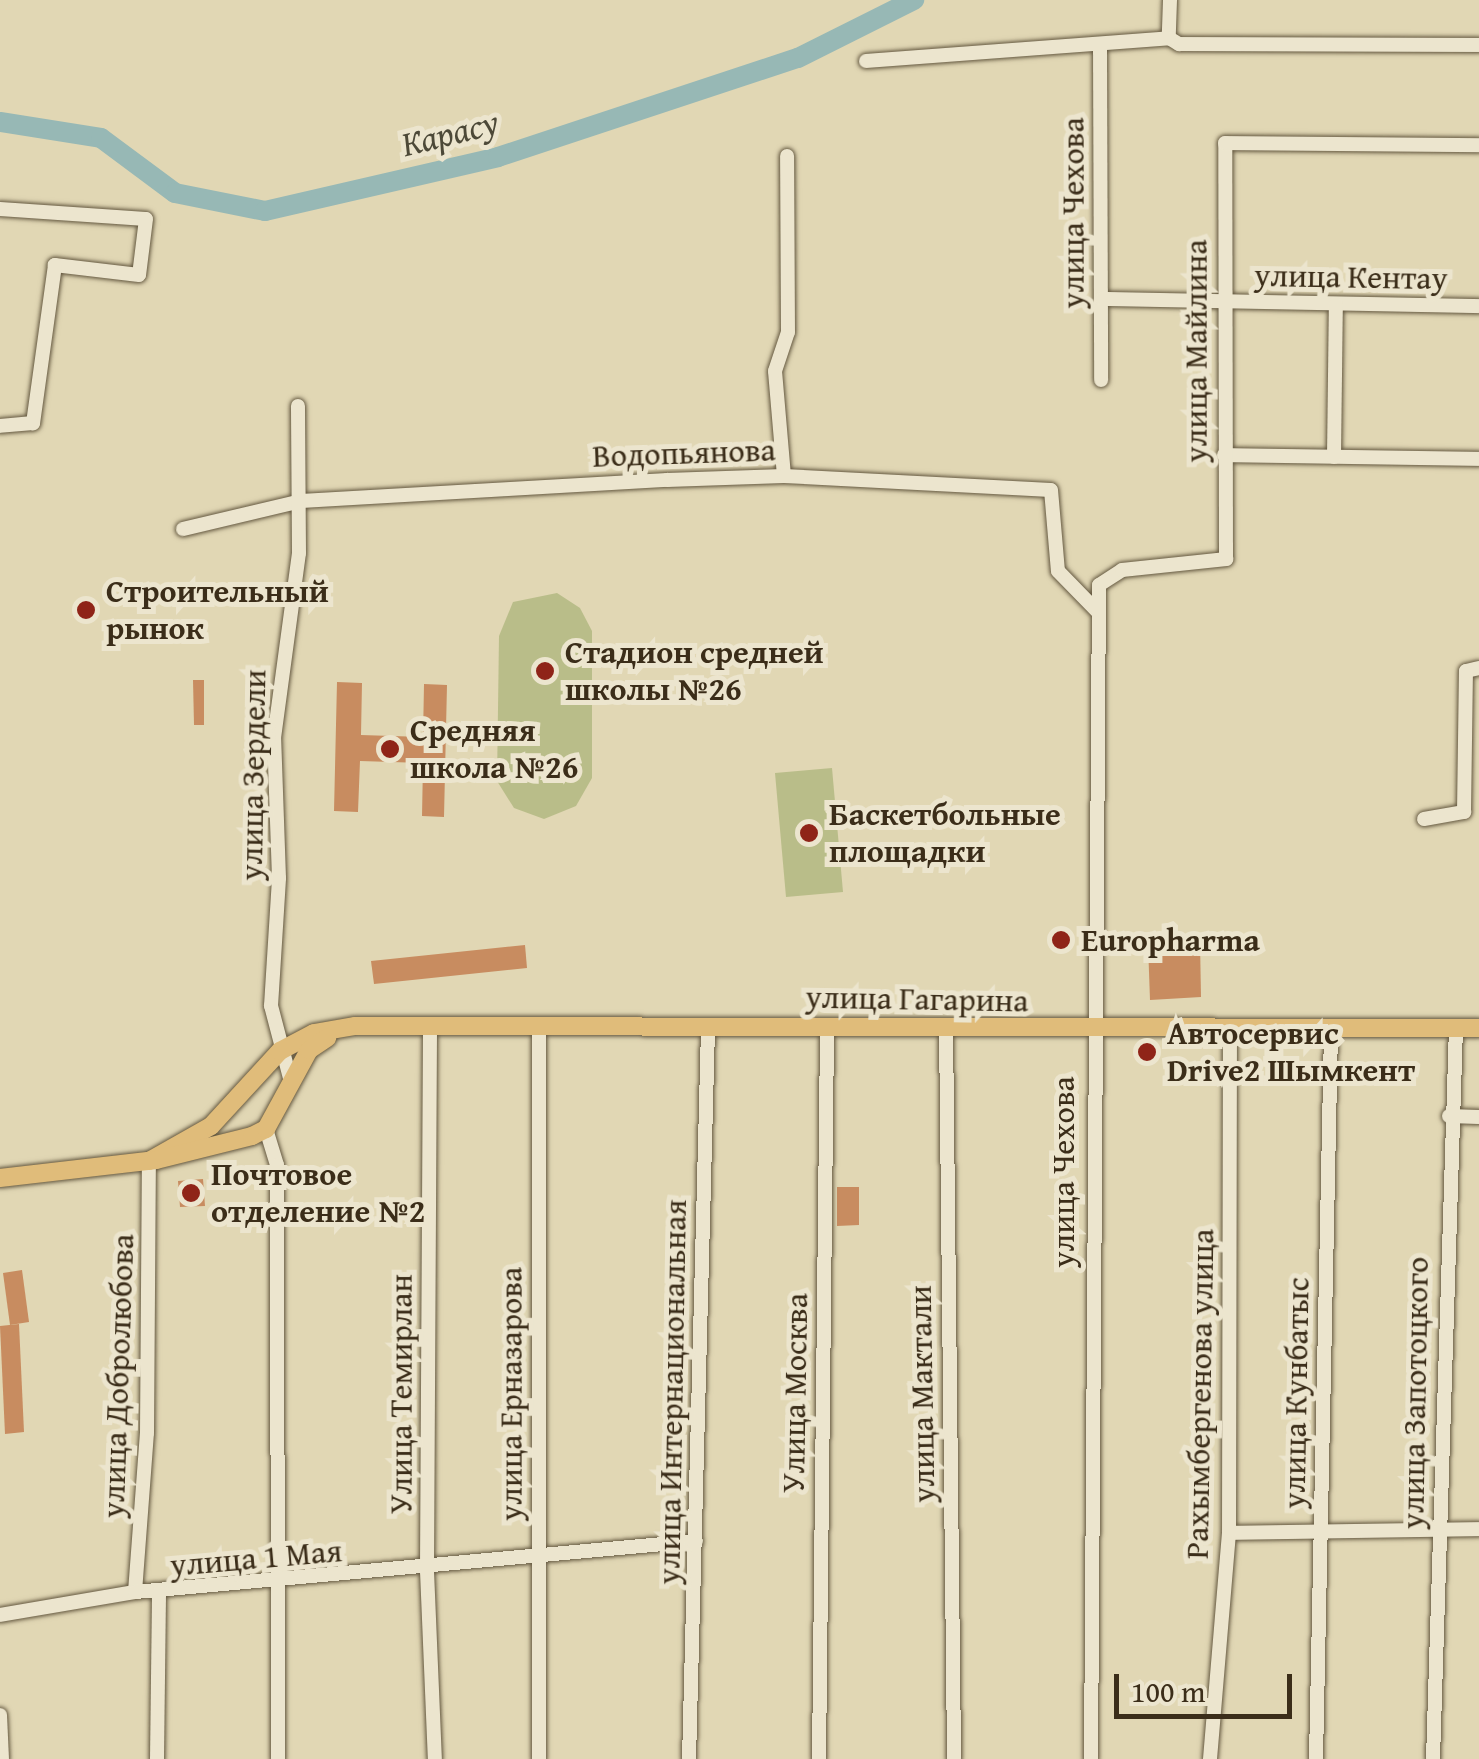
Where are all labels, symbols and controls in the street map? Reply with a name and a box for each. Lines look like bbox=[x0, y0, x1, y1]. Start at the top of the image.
water label: Карасу bbox=[397, 101, 503, 165]
street label: улица Чехова bbox=[1054, 117, 1092, 309]
street label: улица Майлина bbox=[1177, 239, 1215, 463]
street label: улица Кентау bbox=[1254, 256, 1448, 298]
street label: Водопьянова bbox=[592, 431, 776, 475]
place label: Строительный рынок bbox=[106, 573, 329, 648]
marker: Строительный рынок bbox=[75, 599, 97, 621]
place label: Стадион средней школы №26 bbox=[565, 634, 824, 709]
marker: Стадион средней школы №26 bbox=[534, 660, 556, 682]
street label: улица Зердели bbox=[232, 669, 274, 881]
place label: Средняя школа №26 bbox=[410, 712, 578, 787]
marker: Средняя школа №26 bbox=[379, 738, 401, 760]
place label: Баскетбольные площадки bbox=[829, 796, 1061, 871]
marker: Баскетбольные площадки bbox=[798, 822, 820, 844]
place label: Europharma bbox=[1081, 921, 1260, 959]
marker: Europharma bbox=[1050, 929, 1072, 951]
street label: улица Гагарина bbox=[805, 978, 1029, 1020]
place label: Автосервис Drive2 Шымкент bbox=[1167, 1015, 1415, 1090]
marker: Автосервис Drive2 Шымкент bbox=[1136, 1041, 1158, 1063]
street label: улица Чехова bbox=[1044, 1076, 1082, 1268]
place label: Почтовое отделение №2 bbox=[211, 1156, 425, 1231]
marker: Почтовое отделение №2 bbox=[180, 1182, 202, 1204]
street label: улица Интернациональная bbox=[649, 1199, 695, 1585]
street label: Рахымбергенова улица bbox=[1178, 1229, 1222, 1559]
street label: улица Добролюбова bbox=[94, 1233, 142, 1519]
street label: улица Запотоцкого bbox=[1393, 1256, 1437, 1530]
street label: улица Ерназарова bbox=[492, 1267, 530, 1521]
street label: Улица Темирлан bbox=[382, 1274, 420, 1514]
street label: улица Кунбатыс bbox=[1275, 1277, 1317, 1509]
street label: улица Мактали bbox=[901, 1285, 943, 1503]
street label: Улица Москва bbox=[774, 1293, 816, 1493]
street label: улица 1 Мая bbox=[168, 1531, 344, 1585]
scale bar bbox=[1119, 1654, 1296, 1716]
text: 100 m bbox=[1131, 1669, 1205, 1713]

